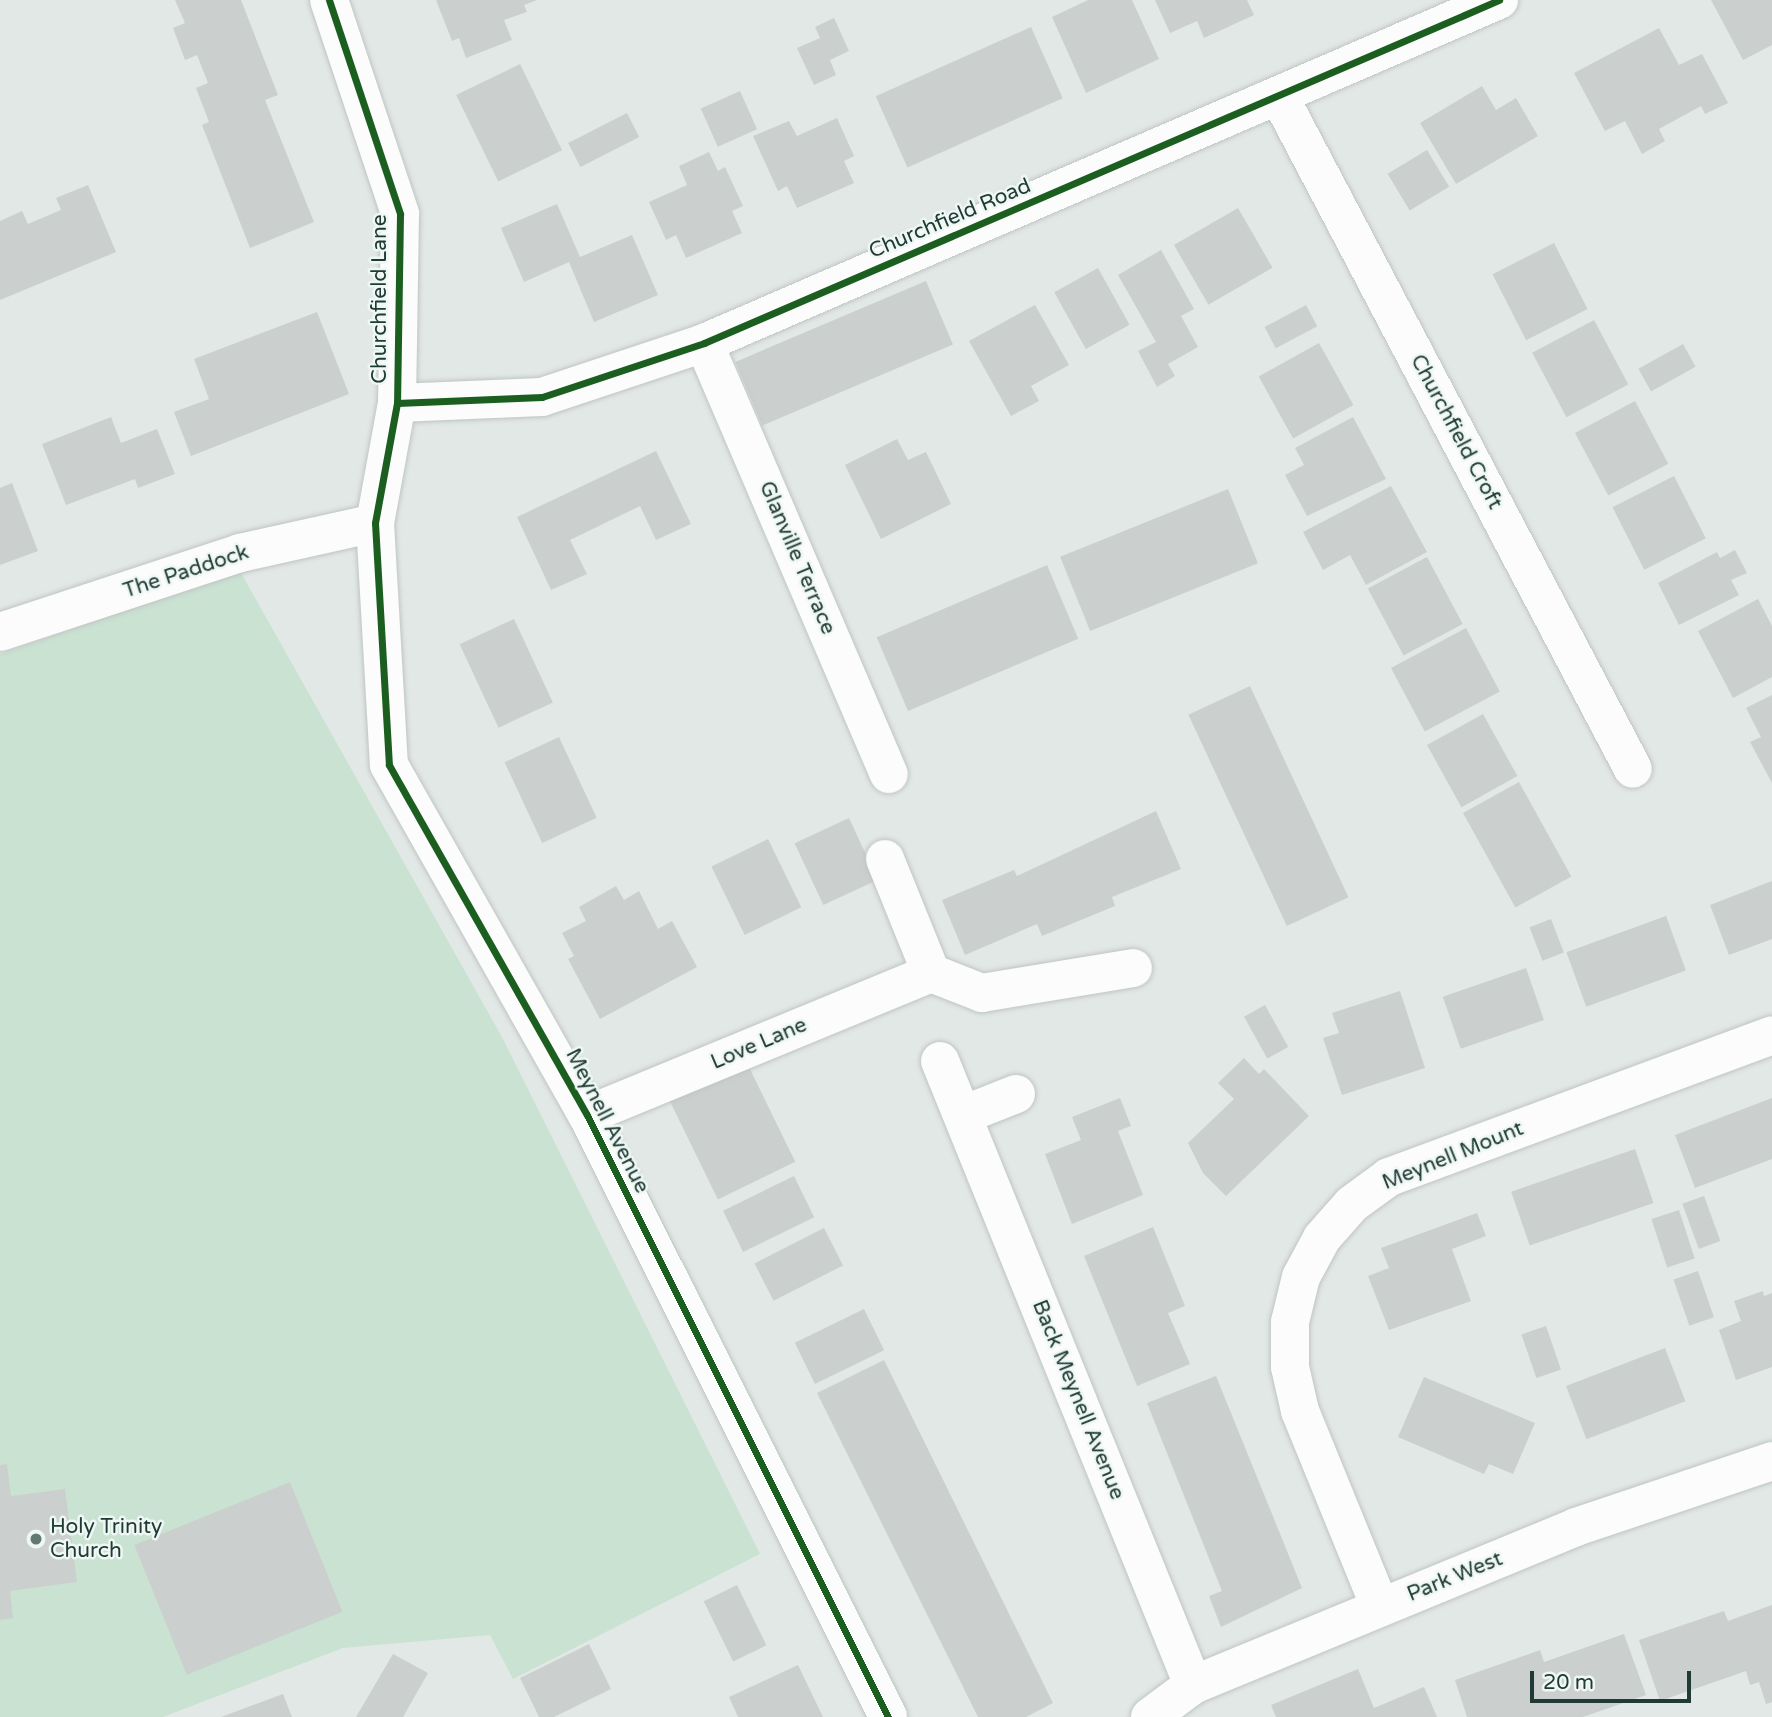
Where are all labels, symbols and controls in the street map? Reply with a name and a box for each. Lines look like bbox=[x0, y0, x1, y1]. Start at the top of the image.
street label: Churchfield Road bbox=[865, 174, 1035, 264]
street label: Churchfield Lane bbox=[367, 214, 393, 384]
street label: Churchfield Croft bbox=[1405, 350, 1507, 514]
street label: Glanville Terrace bbox=[753, 478, 841, 638]
street label: The Paddock bbox=[120, 540, 252, 604]
street label: Love Lane bbox=[707, 1013, 811, 1075]
street label: Meynell Avenue bbox=[560, 1045, 654, 1197]
street label: Meynell Mount bbox=[1379, 1116, 1527, 1196]
street label: Back Meynell Avenue bbox=[1026, 1296, 1130, 1504]
place label: Holy Trinity Church bbox=[50, 1514, 162, 1564]
marker: Holy Trinity Church bbox=[28, 1531, 44, 1547]
street label: Park West bbox=[1404, 1546, 1506, 1608]
scale bar bbox=[1534, 1658, 1695, 1702]
text: 20 m bbox=[1543, 1670, 1594, 1695]

